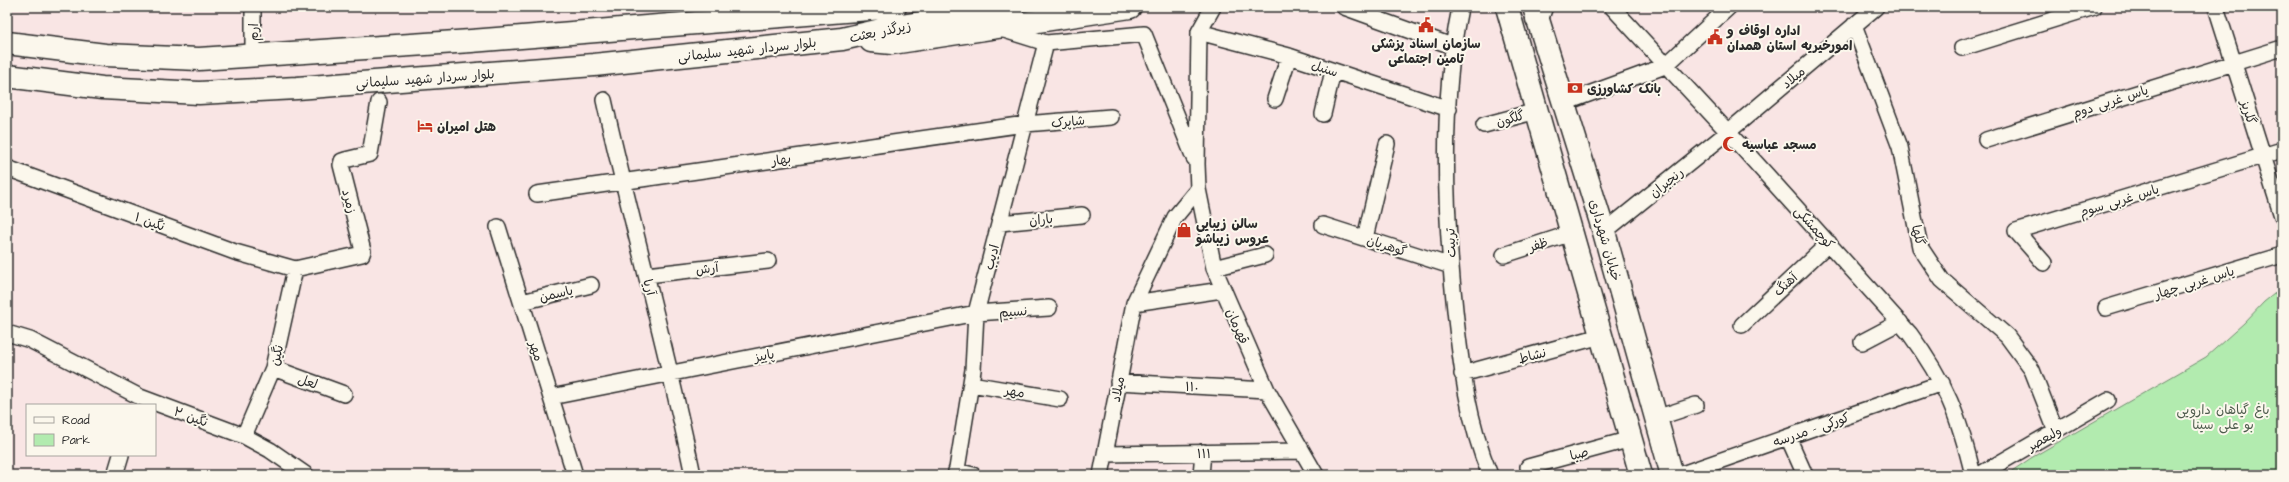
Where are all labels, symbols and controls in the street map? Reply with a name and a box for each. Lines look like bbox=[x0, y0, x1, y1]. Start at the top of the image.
public building icon: سازمان اسناد پزشکی تامین اجتماعی bbox=[1417, 16, 1435, 34]
street label: زیرگذر بعثت bbox=[848, 17, 913, 47]
place label: اداره اوقاف و امورخیریه استان همدان bbox=[1726, 22, 1852, 55]
street label: ارم bbox=[245, 23, 264, 41]
public building icon: اداره اوقاف و امورخیریه استان همدان bbox=[1706, 28, 1724, 46]
street label: بلوار سردار شهید سلیمانی bbox=[677, 34, 817, 66]
place label: سازمان اسناد پزشکی تامین اجتماعی bbox=[1371, 35, 1481, 68]
street label: سنبل bbox=[1309, 56, 1340, 82]
street label: میلاد bbox=[1778, 63, 1809, 93]
street label: بلوار سردار شهید سلیمانی bbox=[355, 65, 495, 93]
bank icon: بانک کشاورزی bbox=[1566, 79, 1584, 97]
place label: بانک کشاورزی bbox=[1587, 80, 1661, 98]
street label: یاس غربی دوم bbox=[2070, 81, 2151, 124]
street label: گلریز bbox=[2236, 97, 2260, 127]
street label: گلگون bbox=[1494, 106, 1527, 131]
street label: شاپرک bbox=[1050, 112, 1086, 132]
hotel icon: هتل امیران bbox=[416, 117, 434, 135]
place label: هتل امیران bbox=[437, 118, 496, 136]
mosque icon: مسجد عباسیه bbox=[1721, 135, 1739, 153]
place label: مسجد عباسیه bbox=[1742, 136, 1817, 154]
street label: بهار bbox=[769, 150, 792, 170]
street label: رنجبران bbox=[1646, 164, 1687, 202]
street label: یاس غربی سوم bbox=[2077, 180, 2162, 223]
street label: زمرد bbox=[337, 187, 361, 215]
street label: خیابان شهرداری bbox=[1585, 197, 1625, 283]
street label: کوچمشکی bbox=[1790, 202, 1839, 253]
street label: نگین ۱ bbox=[132, 208, 167, 236]
street label: باران bbox=[1028, 210, 1054, 230]
place label: سالن زیبایی عروس زیباشو bbox=[1195, 215, 1270, 248]
shop icon: سالن زیبایی عروس زیباشو bbox=[1175, 221, 1193, 239]
street label: گلها bbox=[1907, 223, 1929, 248]
street label: تربیت bbox=[1441, 228, 1461, 258]
street label: گوهریان bbox=[1364, 231, 1409, 261]
street label: ظفر bbox=[1525, 233, 1550, 257]
street label: ادیب bbox=[980, 243, 1004, 272]
street label: آرش bbox=[695, 259, 720, 279]
street label: یاس غربی چهار bbox=[2151, 262, 2237, 304]
street label: آهنگ bbox=[1770, 268, 1802, 300]
street label: آریا bbox=[638, 277, 660, 298]
street label: یاسمن bbox=[538, 281, 575, 307]
street label: نسیم bbox=[998, 302, 1028, 323]
street label: قهرمان bbox=[1221, 306, 1253, 347]
street label: مهر bbox=[524, 338, 548, 363]
street label: نگین bbox=[266, 343, 288, 368]
street label: نشاط bbox=[1516, 344, 1548, 368]
street label: پاییز bbox=[751, 345, 776, 367]
street label: لعل bbox=[295, 370, 320, 394]
street label: میلاد bbox=[1107, 375, 1129, 404]
street label: ۱۱۰ bbox=[1185, 378, 1199, 396]
street label: مهر bbox=[1003, 381, 1026, 403]
park label: باغ گیاهان دارویی بو علی سینا bbox=[2176, 401, 2270, 434]
street label: نگین ۲ bbox=[171, 402, 210, 431]
legend bbox=[26, 404, 156, 456]
street label: کورکی - مدرسه bbox=[1771, 408, 1852, 451]
text: Road bbox=[62, 412, 90, 429]
street label: ولیعصر bbox=[2023, 422, 2065, 456]
text: Park bbox=[62, 432, 90, 449]
street label: صبا bbox=[1568, 443, 1591, 465]
street label: ۱۱۱ bbox=[1197, 445, 1211, 463]

